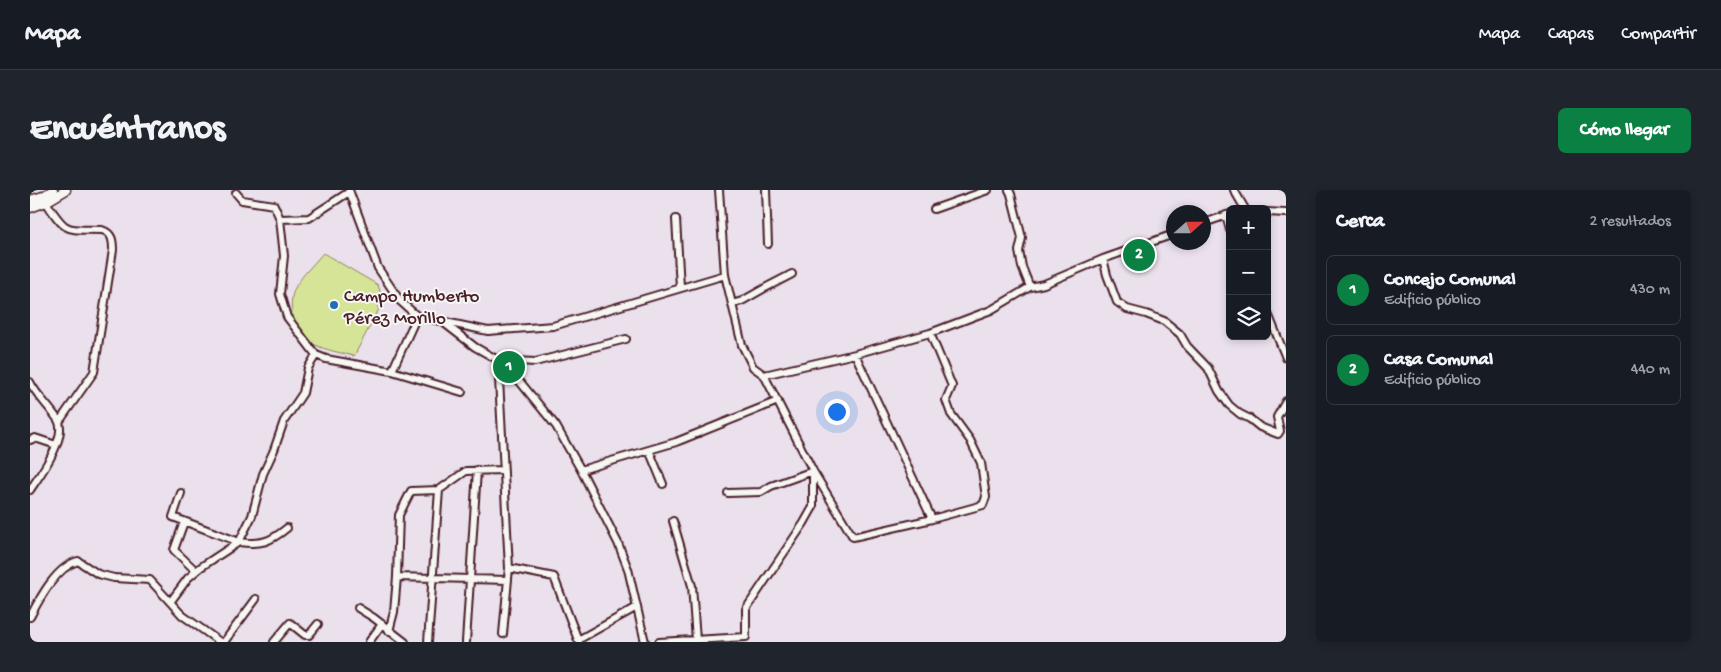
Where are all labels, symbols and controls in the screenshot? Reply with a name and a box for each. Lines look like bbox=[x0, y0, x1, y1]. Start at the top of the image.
text: Mapa bbox=[25, 20, 80, 49]
text: Mapa bbox=[1479, 24, 1520, 45]
text: Capas bbox=[1548, 24, 1593, 45]
text: Compartir bbox=[1621, 24, 1696, 45]
button: Cómo llegar bbox=[1558, 108, 1691, 153]
text: Encuéntranos bbox=[30, 110, 225, 151]
north arrow bbox=[1166, 205, 1211, 250]
map controls bbox=[1226, 205, 1271, 340]
button: + bbox=[1226, 205, 1271, 250]
text: Cerca bbox=[1336, 210, 1384, 235]
text: 2 resultados bbox=[1590, 213, 1671, 232]
pin: 2 bbox=[1123, 236, 1155, 274]
button: − bbox=[1226, 250, 1271, 295]
text: Concejo Comunal bbox=[1384, 269, 1516, 292]
text: 1 bbox=[1350, 281, 1356, 300]
text: 430 m bbox=[1630, 281, 1670, 300]
place label: Campo Humberto Pérez Morillo bbox=[343, 286, 480, 331]
text: Edificio público bbox=[1384, 292, 1481, 311]
button: layers bbox=[1226, 295, 1271, 340]
marker: Campo Humberto Pérez Morillo bbox=[328, 299, 340, 311]
pin: 1 bbox=[493, 348, 525, 386]
text: Casa Comunal bbox=[1384, 349, 1493, 372]
text: 2 bbox=[1349, 361, 1357, 380]
text: 440 m bbox=[1631, 361, 1670, 380]
text: Edificio público bbox=[1384, 372, 1481, 391]
your location bbox=[824, 399, 850, 425]

